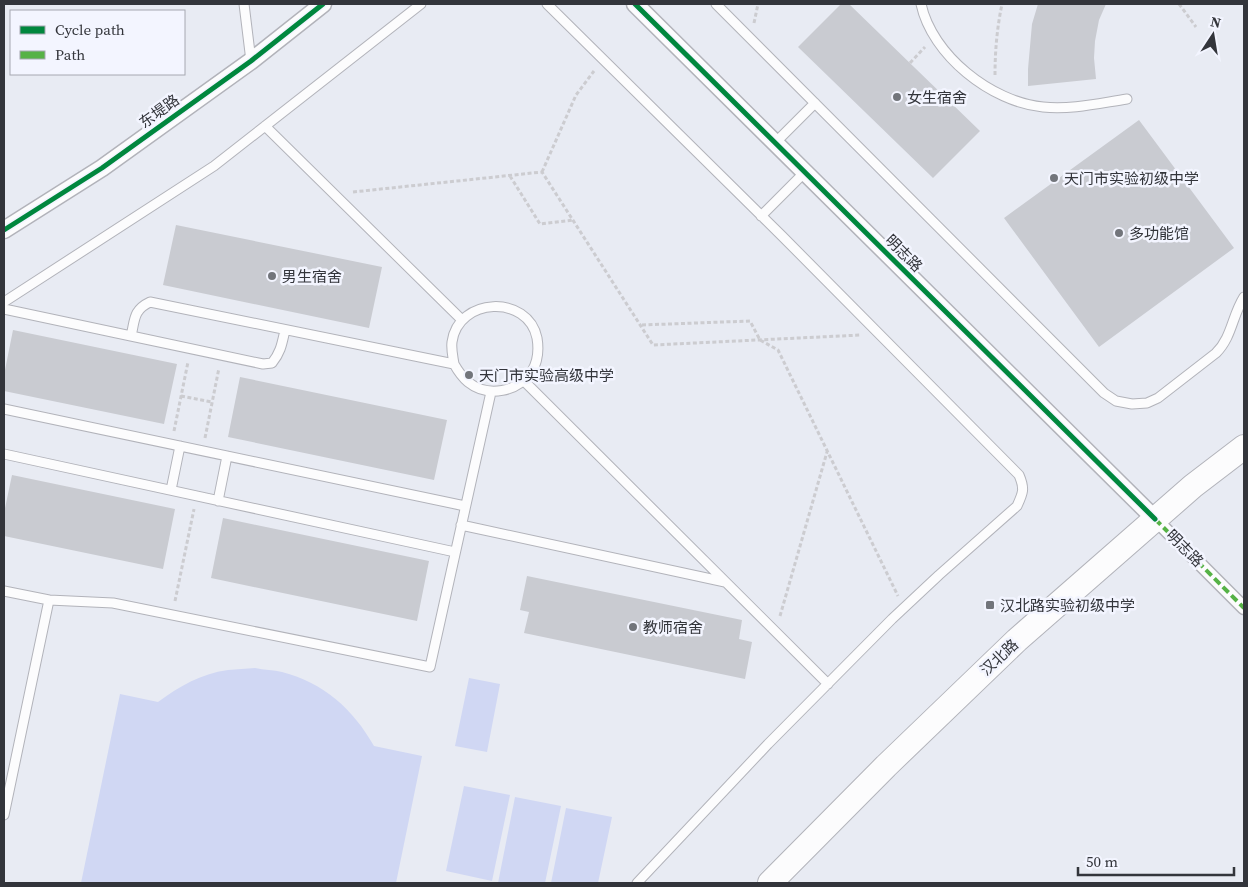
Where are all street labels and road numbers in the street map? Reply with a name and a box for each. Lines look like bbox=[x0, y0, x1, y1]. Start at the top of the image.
street label: 东堤路 bbox=[135, 89, 183, 133]
street label: 明志路 bbox=[881, 230, 927, 276]
street label: 明志路 bbox=[1162, 525, 1208, 571]
street label: 汉北路 bbox=[975, 634, 1023, 680]

